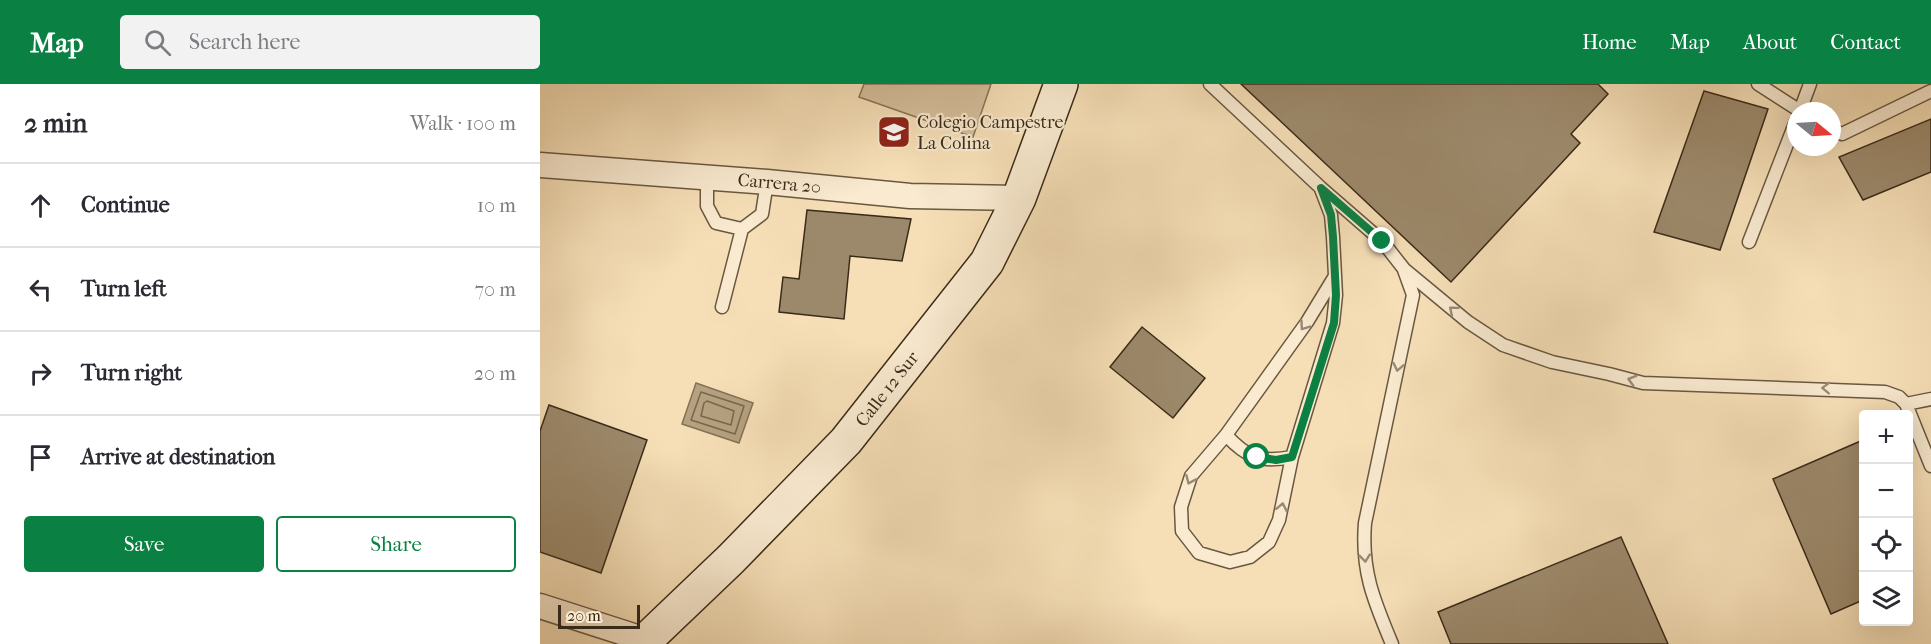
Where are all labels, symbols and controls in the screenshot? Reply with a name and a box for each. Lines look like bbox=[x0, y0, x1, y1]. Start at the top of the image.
search box bbox=[120, 15, 540, 69]
text: Map bbox=[30, 26, 84, 59]
icon: search bbox=[141, 26, 174, 59]
text: Search here bbox=[189, 29, 300, 55]
text: Home bbox=[1582, 30, 1637, 54]
text: Map bbox=[1670, 30, 1710, 54]
text: About bbox=[1743, 30, 1797, 54]
text: Contact bbox=[1830, 30, 1901, 54]
north arrow bbox=[1787, 102, 1841, 156]
text: 2 min bbox=[24, 108, 87, 139]
text: Walk · 100 m bbox=[410, 112, 516, 135]
place label: Colegio Campestre La Colina bbox=[917, 112, 1063, 154]
school or university icon: Colegio Campestre La Colina bbox=[876, 114, 912, 150]
street label: Carrera 20 bbox=[737, 170, 822, 198]
icon: ahead bbox=[24, 189, 57, 222]
text: Continue bbox=[81, 192, 170, 218]
text: 10 m bbox=[477, 194, 516, 217]
route end bbox=[1368, 227, 1394, 253]
icon: left bbox=[24, 273, 57, 306]
text: Turn left bbox=[81, 276, 167, 302]
text: 70 m bbox=[474, 278, 516, 301]
one-way arrow bbox=[1449, 306, 1460, 317]
one-way arrow bbox=[1300, 319, 1311, 330]
street label: Calle 12 Sur bbox=[851, 347, 924, 431]
icon: right bbox=[24, 357, 57, 390]
text: Turn right bbox=[81, 360, 182, 386]
one-way arrow bbox=[1392, 361, 1405, 371]
text: 20 m bbox=[474, 362, 516, 385]
one-way arrow bbox=[1627, 375, 1638, 387]
one-way arrow bbox=[1822, 382, 1831, 395]
map controls bbox=[1859, 410, 1913, 626]
button: + bbox=[1859, 410, 1913, 464]
icon: arrive bbox=[24, 441, 57, 474]
route start bbox=[1243, 443, 1269, 469]
text: Arrive at destination bbox=[81, 444, 275, 470]
button: − bbox=[1859, 464, 1913, 518]
one-way arrow bbox=[1186, 474, 1198, 485]
one-way arrow bbox=[1275, 502, 1288, 512]
button: Save bbox=[24, 516, 264, 572]
button: Share bbox=[276, 516, 516, 572]
button: locate bbox=[1859, 518, 1913, 572]
one-way arrow bbox=[1358, 554, 1371, 563]
button: layers bbox=[1859, 572, 1913, 626]
scale bar bbox=[558, 602, 640, 630]
text: 20 m bbox=[567, 606, 601, 625]

